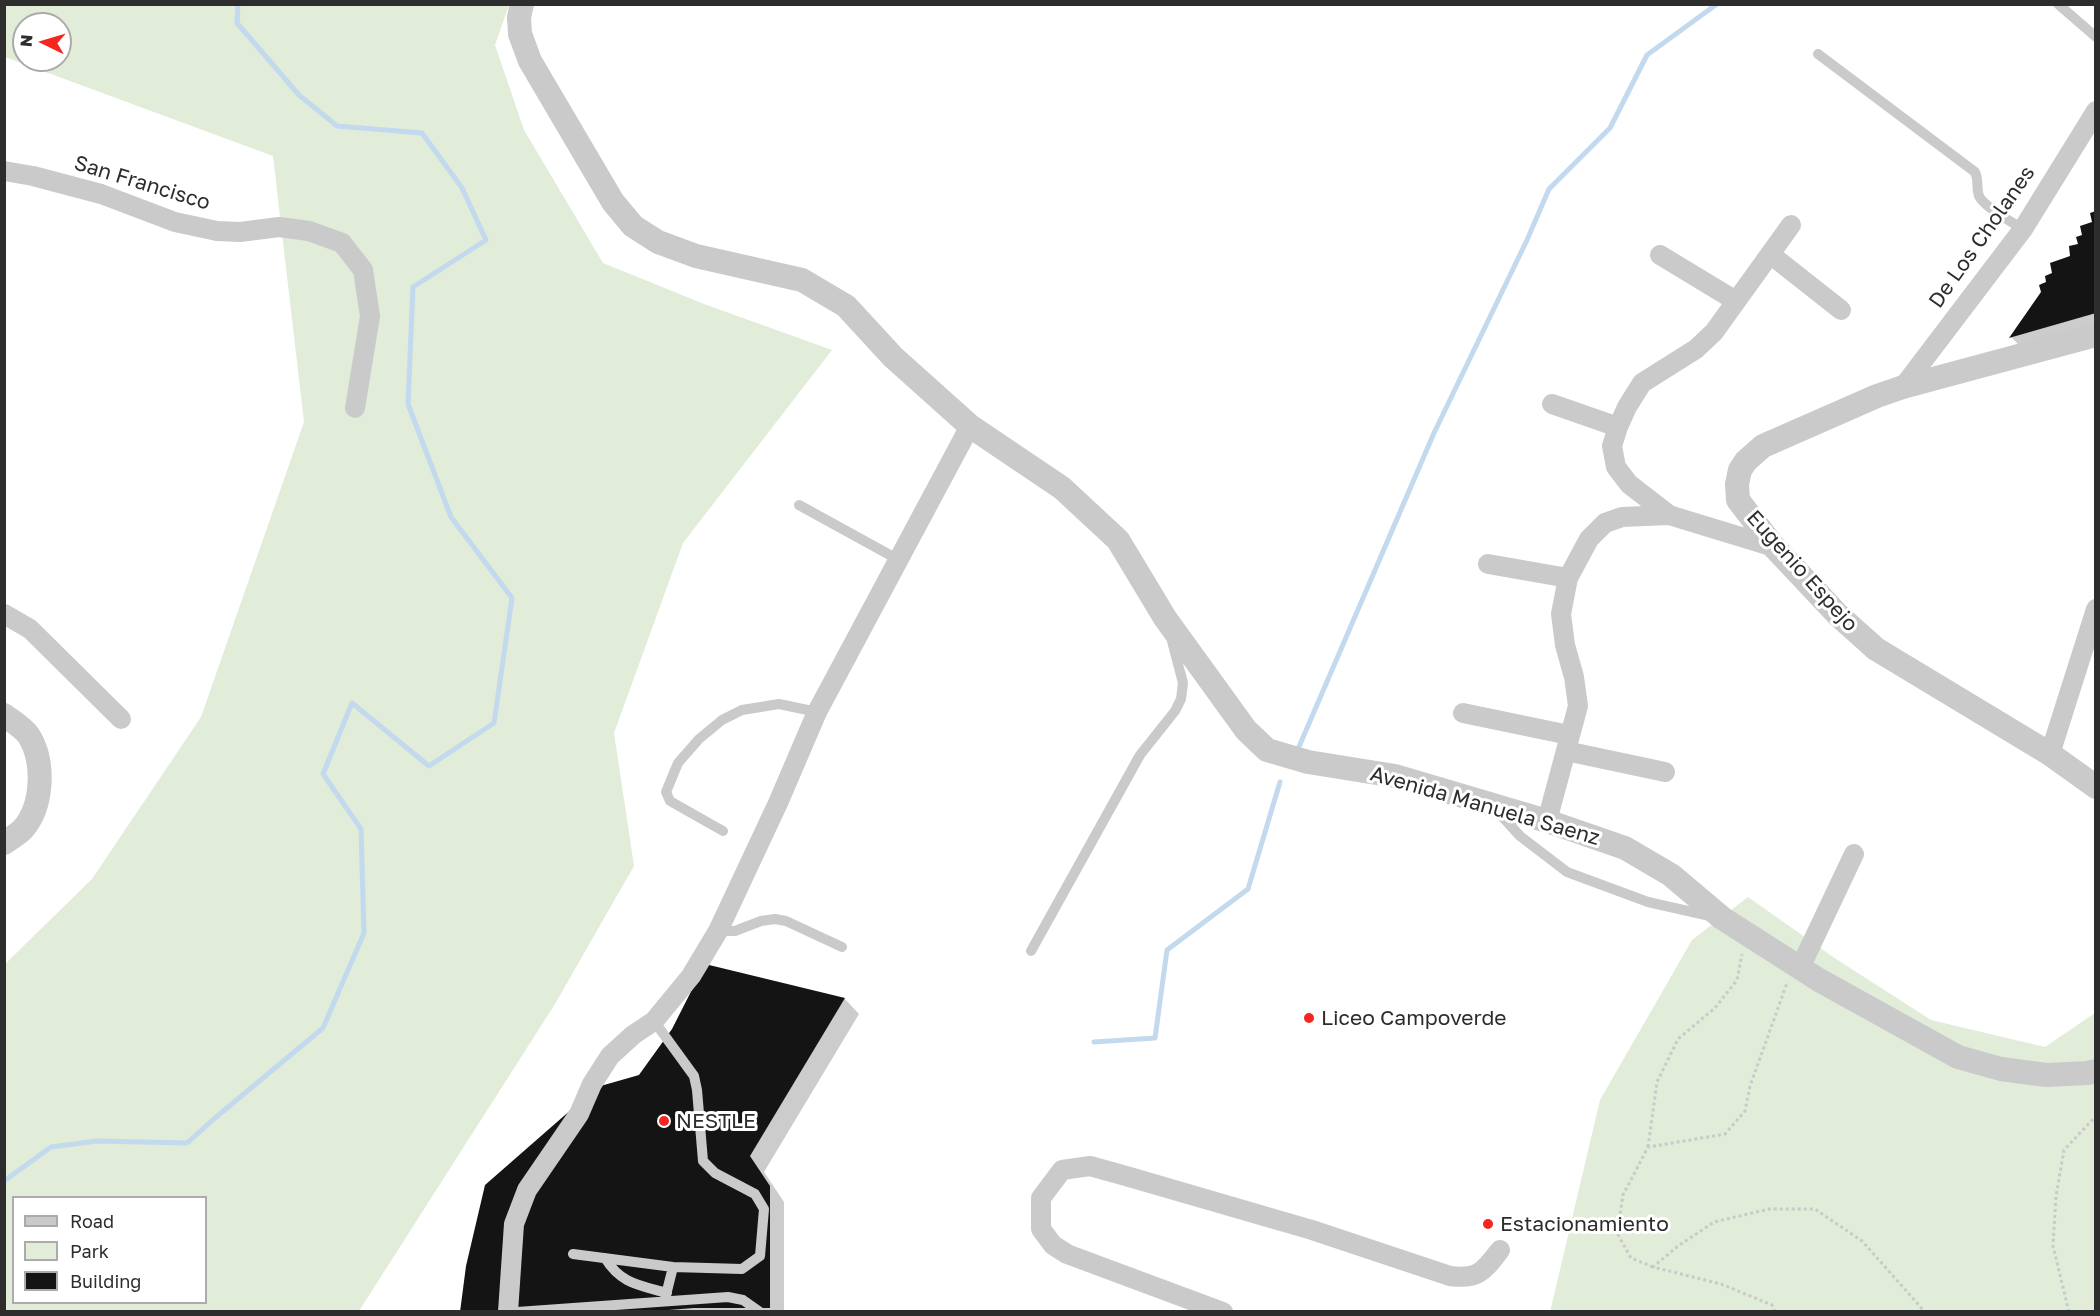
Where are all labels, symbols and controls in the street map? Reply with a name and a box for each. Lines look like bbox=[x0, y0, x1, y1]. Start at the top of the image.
north arrow bbox=[12, 12, 72, 72]
text: N bbox=[16, 34, 37, 48]
street label: San Francisco bbox=[71, 150, 213, 216]
street label: De Los Cholanes bbox=[1924, 161, 2040, 313]
street label: Eugenio Espejo bbox=[1741, 505, 1863, 637]
street label: Avenida Manuela Saenz bbox=[1367, 761, 1603, 851]
place label: Liceo Campoverde bbox=[1321, 1005, 1506, 1031]
marker: Liceo Campoverde bbox=[1302, 1011, 1316, 1025]
place label: NESTLE bbox=[676, 1108, 756, 1134]
marker: NESTLE bbox=[657, 1114, 671, 1128]
legend bbox=[12, 1196, 207, 1304]
text: Road bbox=[70, 1210, 114, 1232]
place label: Estacionamiento bbox=[1500, 1211, 1669, 1237]
marker: Estacionamiento bbox=[1481, 1217, 1495, 1231]
text: Park bbox=[70, 1240, 109, 1262]
text: Building bbox=[70, 1270, 141, 1292]

